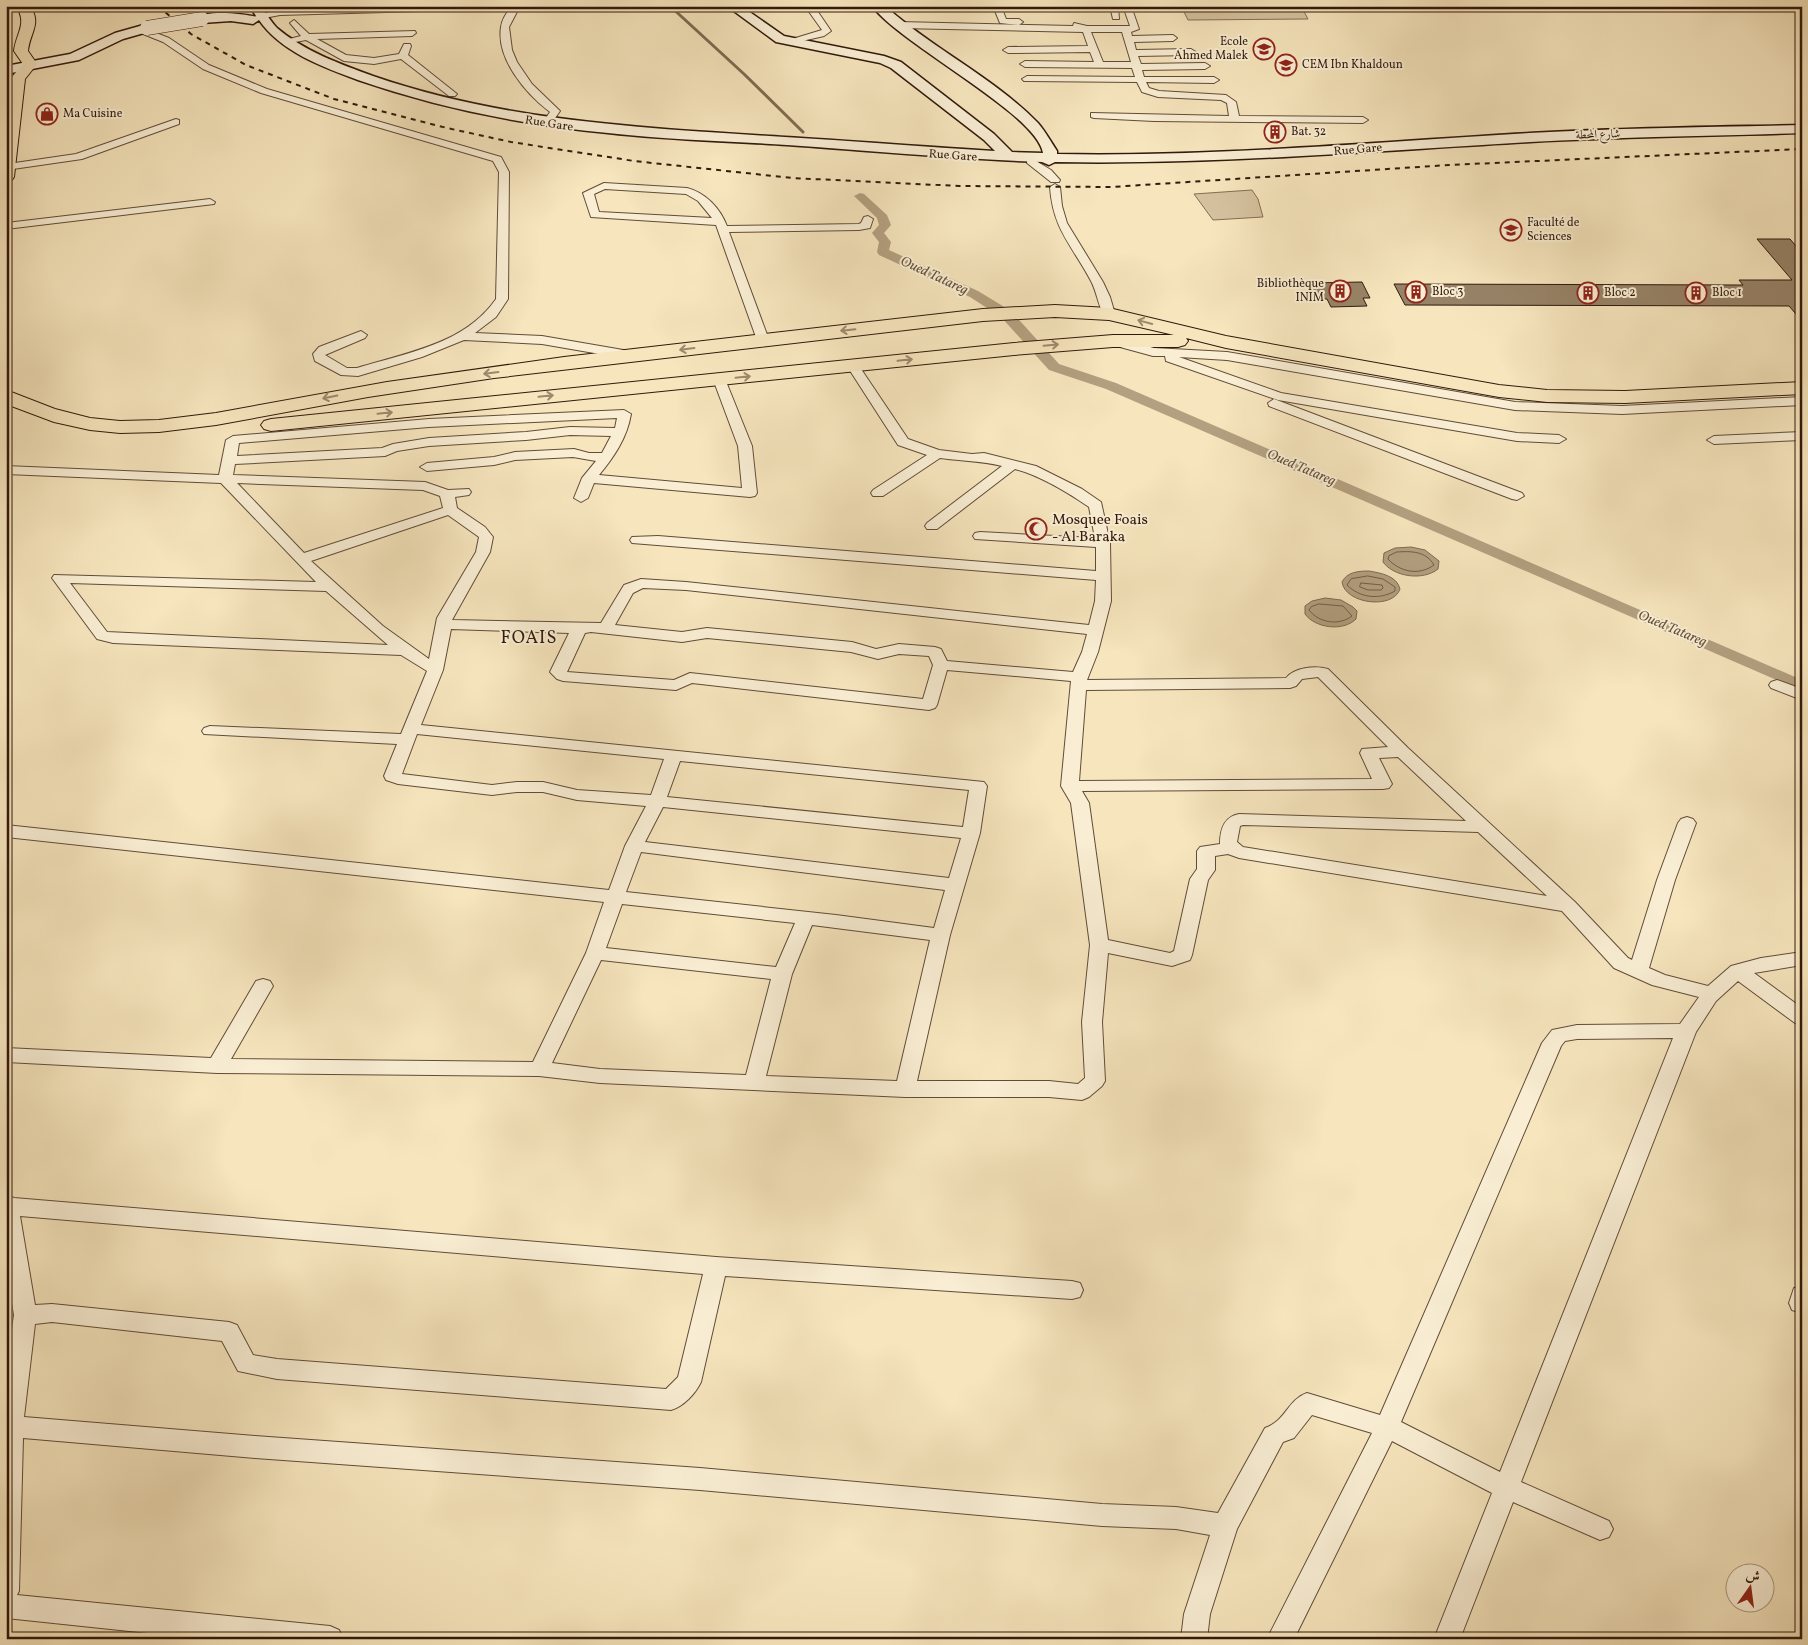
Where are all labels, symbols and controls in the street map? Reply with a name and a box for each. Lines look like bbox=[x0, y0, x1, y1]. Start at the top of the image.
place label: Ecole Ahmed Malek bbox=[1174, 34, 1248, 64]
school or university icon: Ecole Ahmed Malek bbox=[1252, 37, 1276, 61]
school or university icon: CEM Ibn Khaldoun bbox=[1274, 53, 1298, 77]
place label: CEM Ibn Khaldoun bbox=[1302, 57, 1403, 73]
shop icon: Ma Cuisine bbox=[35, 102, 59, 126]
place label: Ma Cuisine bbox=[63, 106, 123, 122]
street label: Rue Gare bbox=[524, 112, 575, 136]
building icon: Bat. 32 bbox=[1263, 120, 1287, 144]
place label: Bat. 32 bbox=[1291, 124, 1326, 140]
street label: شارع المحطة bbox=[1575, 126, 1621, 146]
street label: Rue Gare bbox=[1333, 140, 1383, 160]
street label: Rue Gare bbox=[928, 146, 978, 166]
place label: Faculté de Sciences bbox=[1527, 215, 1580, 245]
school or university icon: Faculté de Sciences bbox=[1499, 218, 1523, 242]
water label: Oued Tatareg bbox=[897, 252, 971, 300]
place label: Bibliothèque INIM bbox=[1257, 276, 1324, 306]
building icon: Bibliothèque INIM bbox=[1328, 279, 1352, 303]
building icon: Bloc 3 bbox=[1404, 280, 1428, 304]
building icon: Bloc 2 bbox=[1576, 281, 1600, 305]
building icon: Bloc 1 bbox=[1684, 281, 1708, 305]
place label: Bloc 3 bbox=[1432, 284, 1463, 300]
place label: Bloc 2 bbox=[1604, 285, 1636, 301]
place label: Bloc 1 bbox=[1712, 285, 1742, 301]
one-way arrow bbox=[1137, 316, 1153, 326]
one-way arrow bbox=[840, 325, 856, 335]
one-way arrow bbox=[1043, 341, 1059, 350]
one-way arrow bbox=[679, 344, 695, 354]
one-way arrow bbox=[896, 355, 912, 365]
one-way arrow bbox=[483, 368, 499, 378]
one-way arrow bbox=[735, 372, 751, 382]
one-way arrow bbox=[538, 392, 554, 401]
one-way arrow bbox=[322, 393, 338, 403]
one-way arrow bbox=[376, 408, 392, 418]
water label: Oued Tatareg bbox=[1264, 445, 1338, 491]
place label: Mosquee Foais - Al Baraka bbox=[1052, 510, 1148, 548]
mosque icon: Mosquee Foais - Al Baraka bbox=[1024, 517, 1048, 541]
water label: Oued Tatareg bbox=[1635, 606, 1709, 652]
district label: FOAIS bbox=[501, 626, 557, 651]
north arrow bbox=[1726, 1562, 1776, 1612]
text: ش bbox=[1744, 1566, 1762, 1588]

